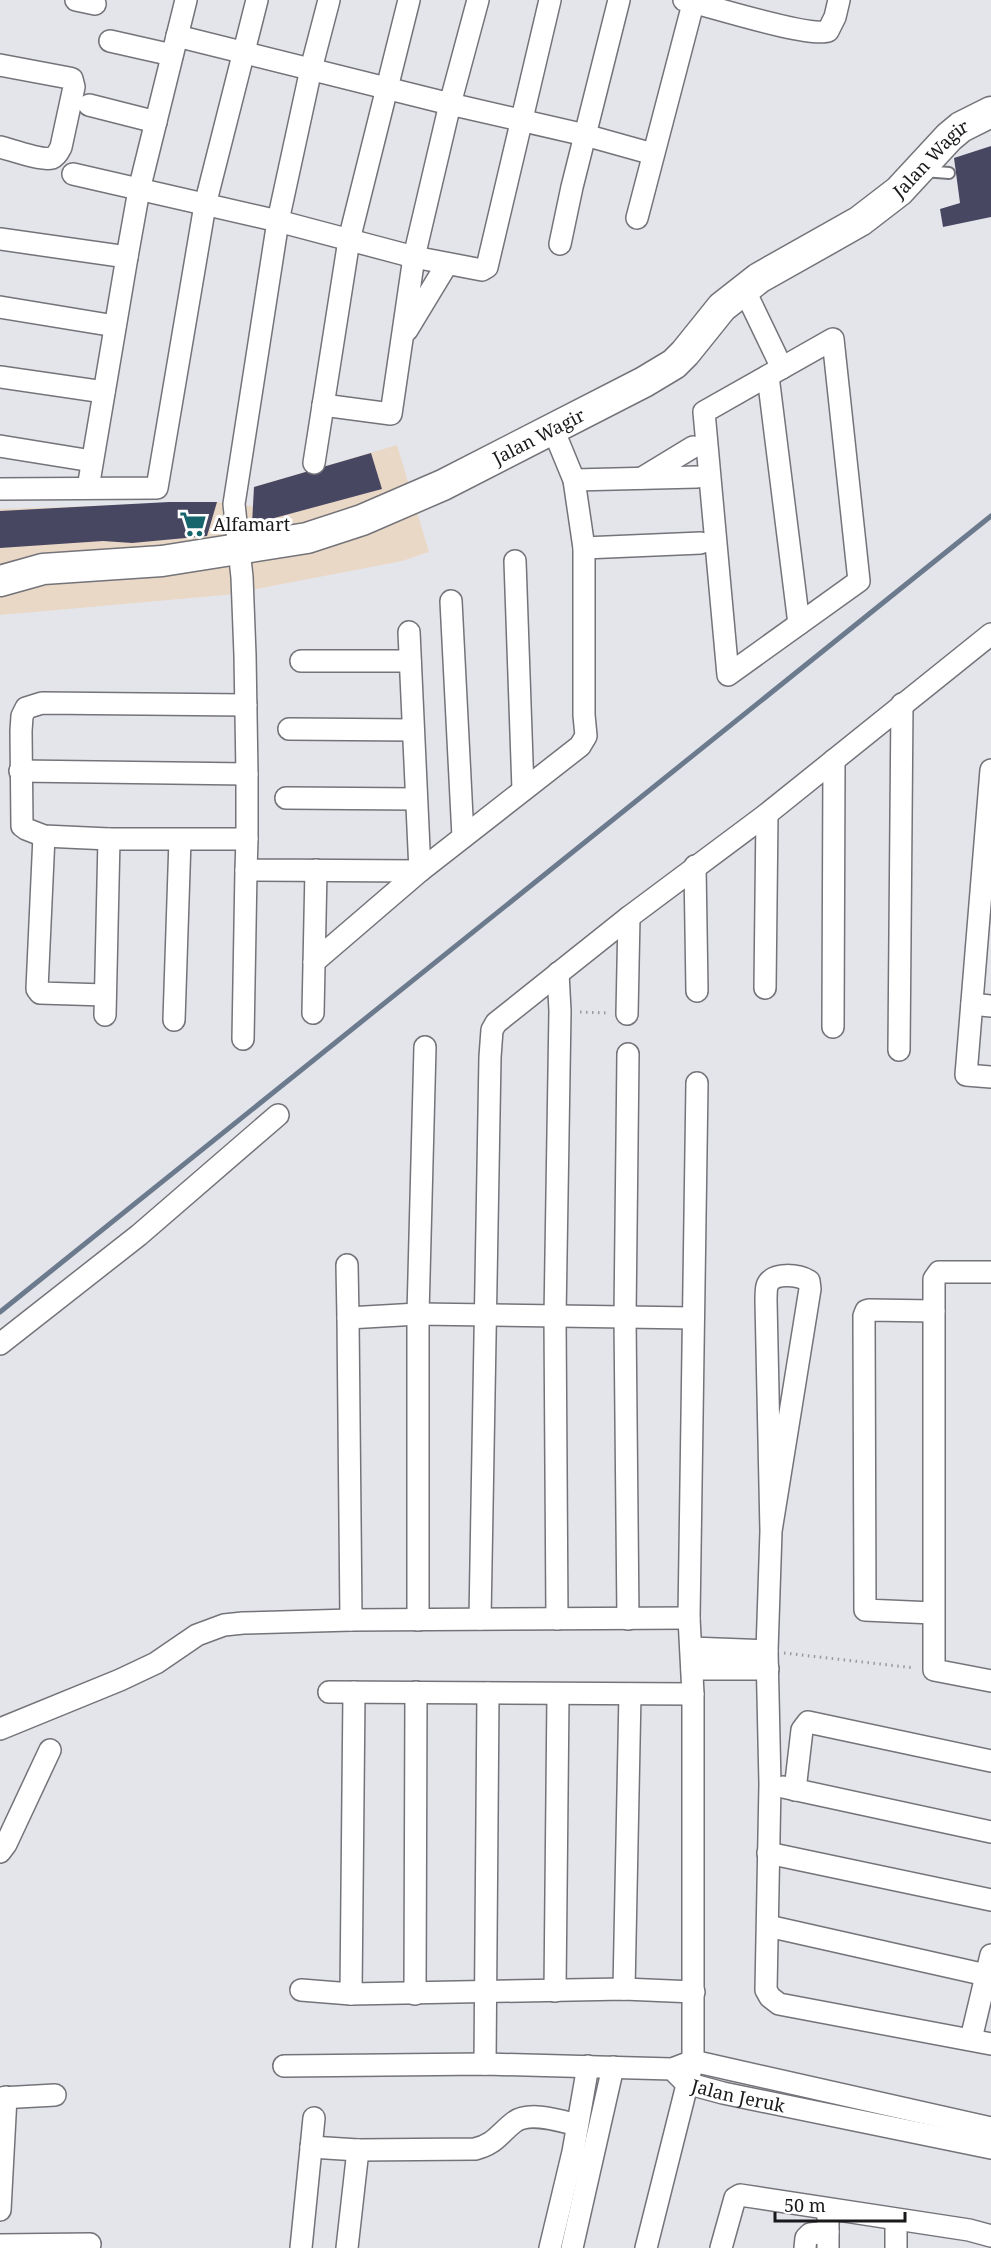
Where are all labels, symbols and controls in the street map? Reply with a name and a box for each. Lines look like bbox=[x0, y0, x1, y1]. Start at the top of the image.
street label: Jalan Wagir bbox=[887, 113, 973, 204]
street label: Jalan Wagir bbox=[487, 402, 589, 470]
supermarket icon: Alfamart bbox=[178, 509, 208, 539]
place label: Alfamart bbox=[213, 512, 290, 536]
street label: Jalan Jeruk bbox=[688, 2073, 788, 2118]
scale bar bbox=[775, 2185, 906, 2223]
text: 50 m bbox=[784, 2193, 826, 2217]

